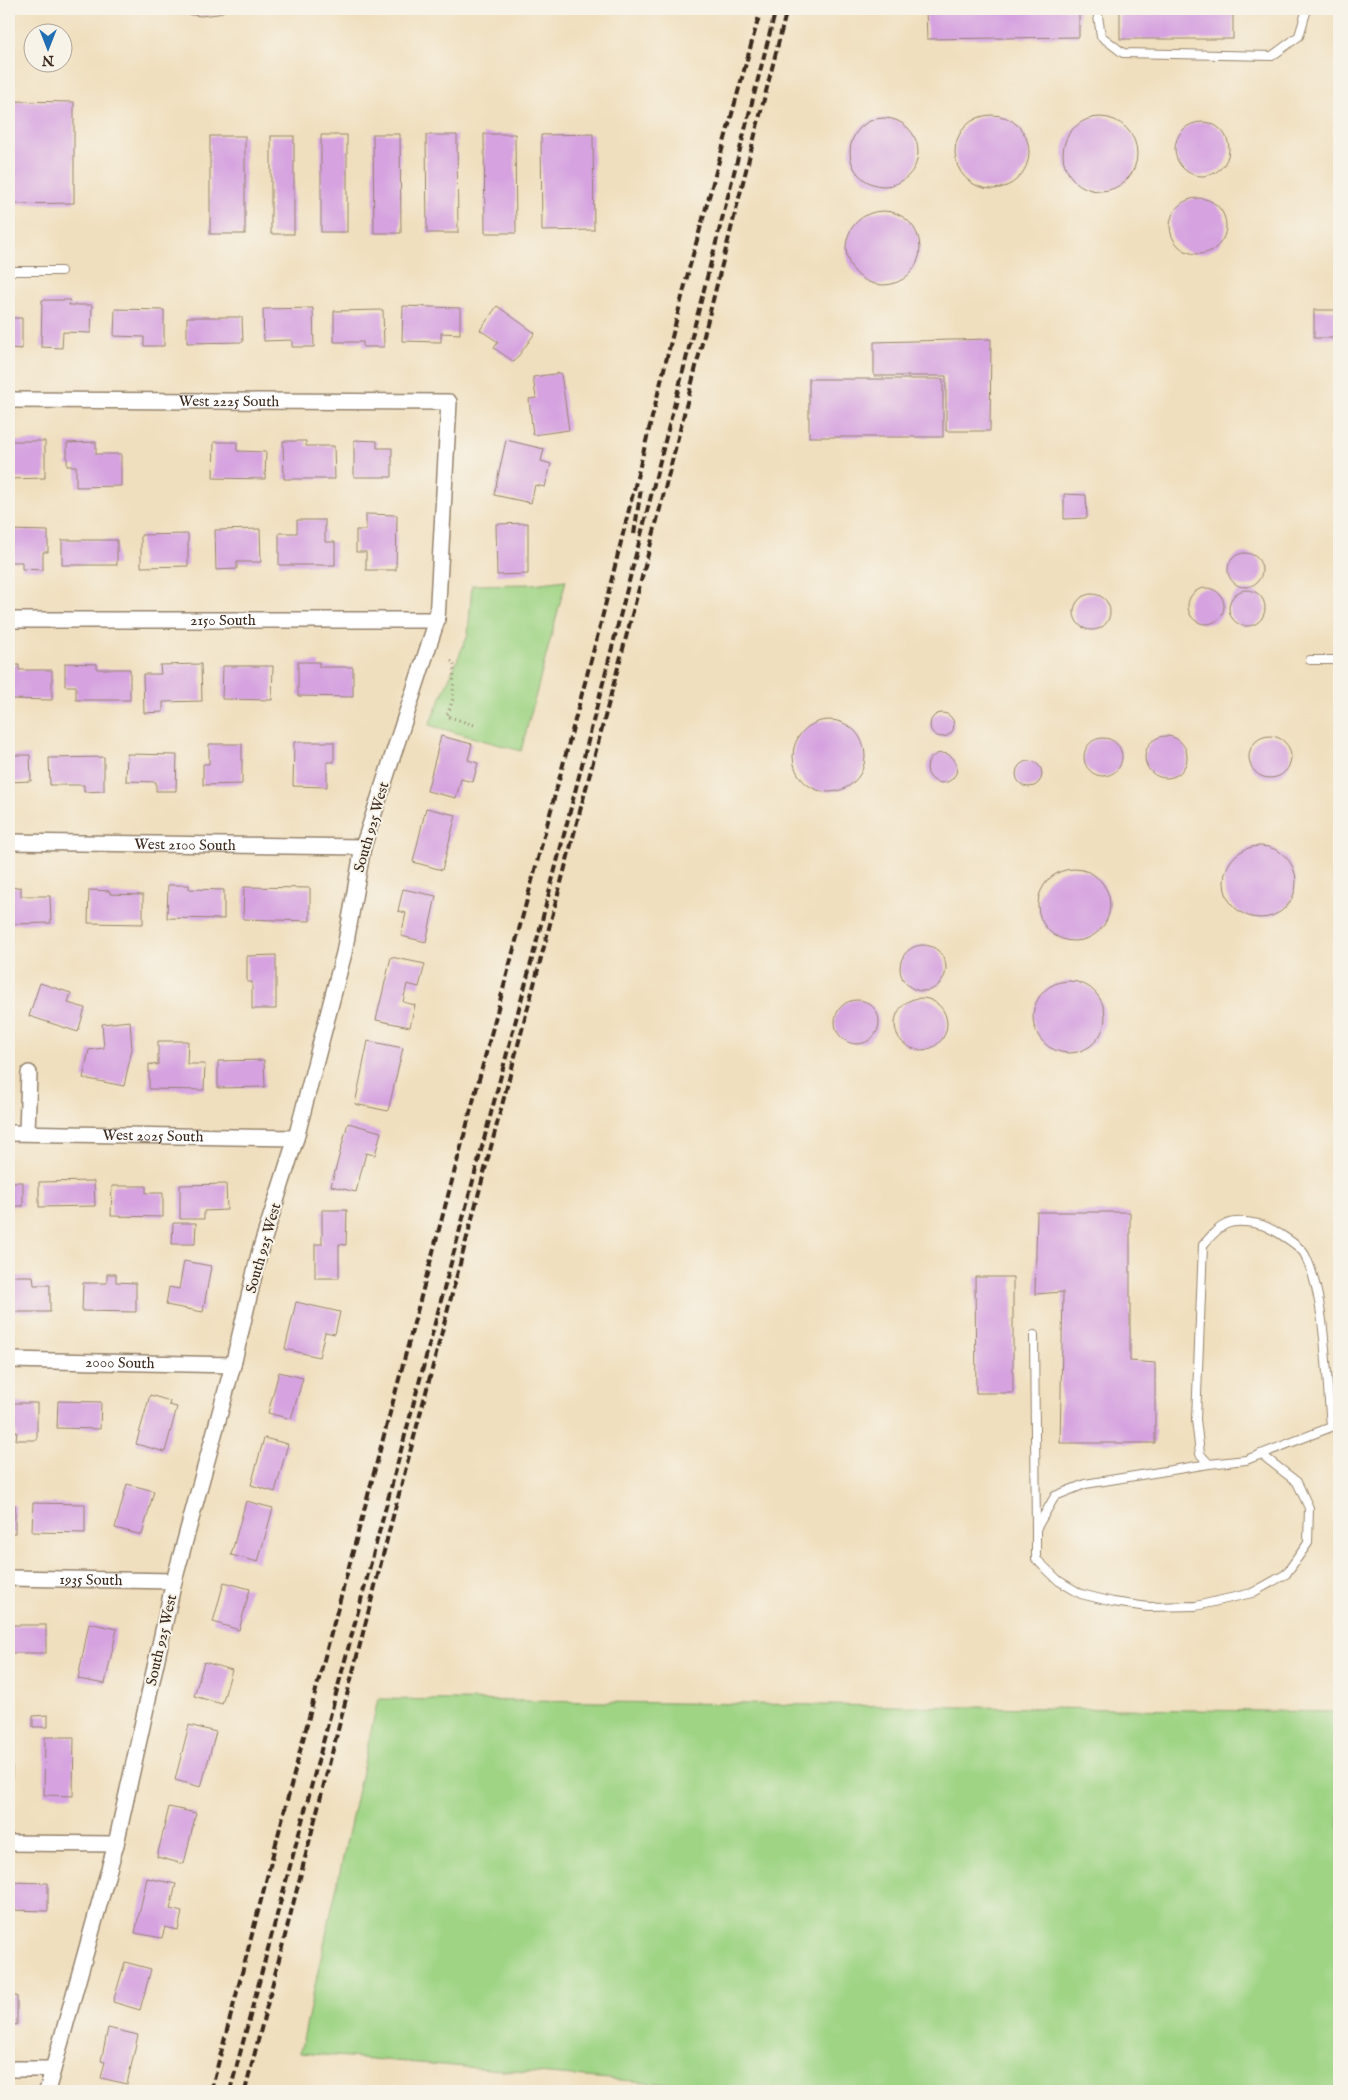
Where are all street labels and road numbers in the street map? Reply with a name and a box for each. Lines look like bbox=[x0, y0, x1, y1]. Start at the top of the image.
street label: West 2225 South bbox=[179, 392, 279, 411]
street label: 2150 South bbox=[190, 611, 256, 630]
street label: South 925 West bbox=[350, 780, 393, 874]
street label: West 2100 South bbox=[134, 835, 236, 855]
street label: West 2025 South bbox=[102, 1126, 204, 1146]
street label: South 925 West bbox=[242, 1201, 285, 1295]
street label: 2000 South bbox=[85, 1353, 155, 1373]
street label: 1935 South bbox=[59, 1570, 123, 1590]
street label: South 925 West bbox=[142, 1593, 181, 1688]

